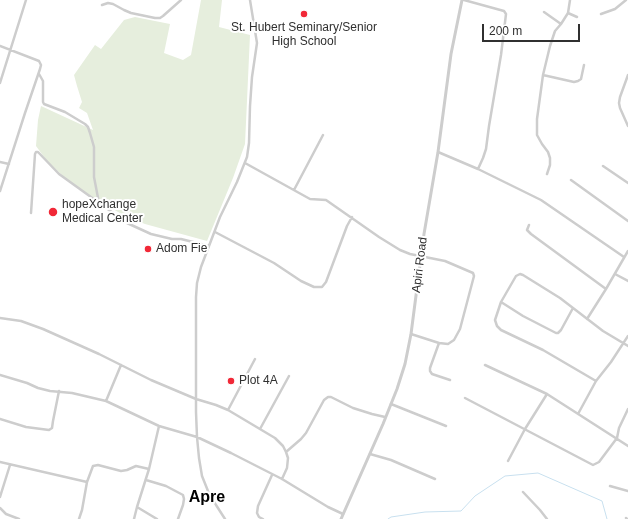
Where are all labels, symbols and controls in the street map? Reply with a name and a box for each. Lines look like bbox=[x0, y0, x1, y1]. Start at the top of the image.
marker: St. Hubert Seminary/Senior High School bbox=[299, 9, 309, 19]
scale bar bbox=[484, 16, 582, 42]
place label: St. Hubert Seminary/Senior High School bbox=[231, 21, 377, 49]
text: 200 m bbox=[489, 24, 522, 38]
place label: hopeXchange Medical Center bbox=[62, 198, 143, 226]
marker: hopeXchange Medical Center bbox=[47, 206, 59, 218]
street label: Apiri Road bbox=[409, 236, 431, 294]
place label: Adom Fie bbox=[156, 242, 207, 256]
marker: Adom Fie bbox=[143, 244, 153, 254]
place label: Plot 4A bbox=[239, 374, 278, 388]
marker: Plot 4A bbox=[226, 376, 236, 386]
district label: Apre bbox=[189, 488, 225, 508]

